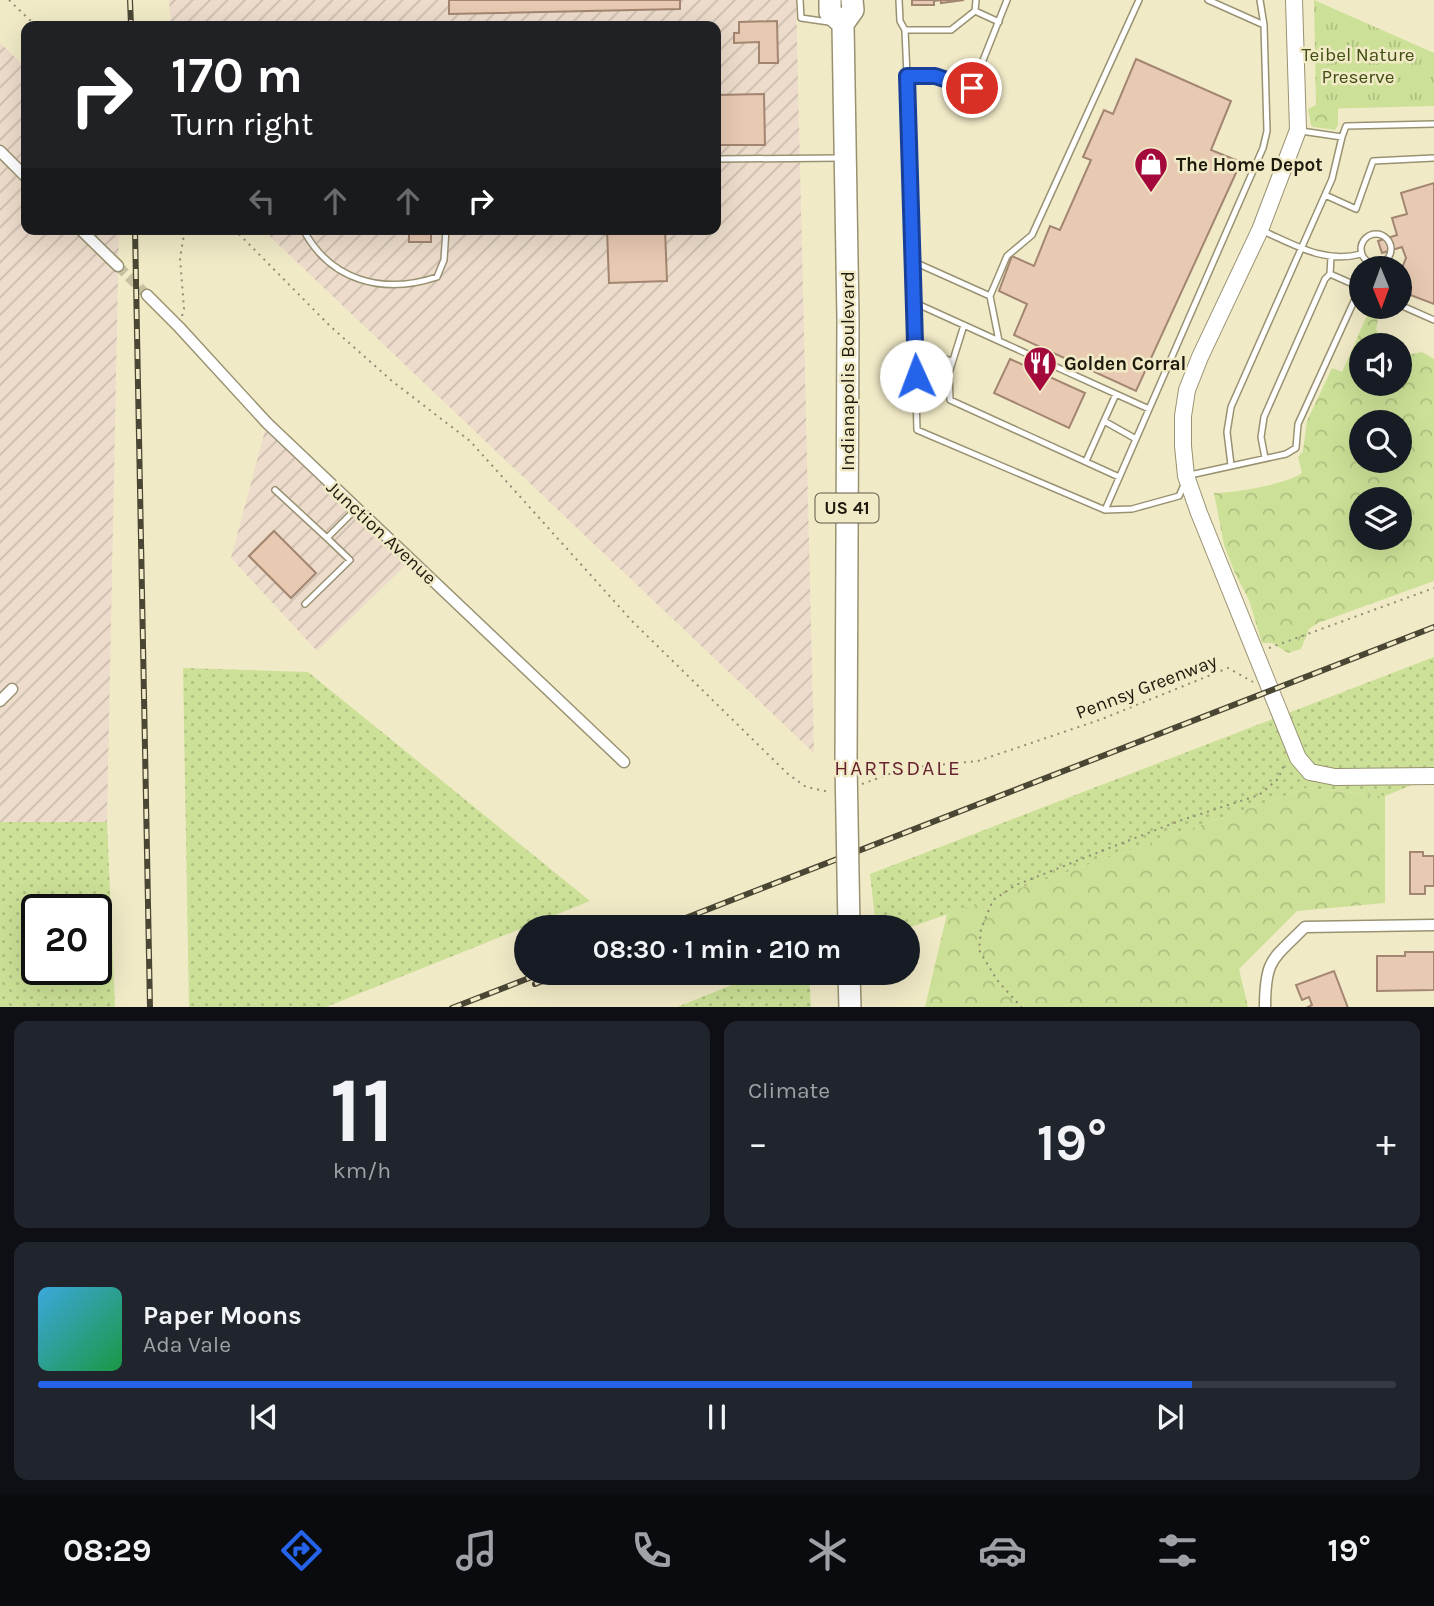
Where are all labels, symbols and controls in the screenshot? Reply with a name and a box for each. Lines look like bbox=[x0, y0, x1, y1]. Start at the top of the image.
park label: Teibel Nature Preserve bbox=[1301, 44, 1415, 88]
text: 170 m bbox=[171, 47, 303, 104]
icon: right bbox=[56, 49, 147, 140]
pin bbox=[942, 58, 1002, 118]
icon: arrive bbox=[953, 69, 991, 107]
text: Turn right bbox=[171, 106, 313, 143]
shop icon: The Home Depot bbox=[1132, 145, 1170, 194]
place label: The Home Depot bbox=[1176, 154, 1323, 176]
icon: left bbox=[243, 182, 281, 220]
icon: ahead bbox=[316, 182, 354, 220]
icon: ahead bbox=[389, 182, 427, 220]
icon: right bbox=[462, 182, 500, 220]
north arrow bbox=[1349, 256, 1412, 318]
map controls bbox=[1349, 256, 1412, 550]
street label: Indianapolis Boulevard bbox=[837, 271, 859, 471]
button: sound bbox=[1349, 333, 1412, 396]
position arrow bbox=[879, 339, 953, 413]
restaurant icon: Golden Corral bbox=[1021, 344, 1059, 393]
place label: Golden Corral bbox=[1064, 353, 1186, 375]
button: search bbox=[1349, 410, 1412, 473]
street label: Junction Avenue bbox=[322, 476, 441, 589]
button: layers bbox=[1349, 487, 1412, 550]
road number: US 41 bbox=[816, 494, 878, 522]
street label: Pennsy Greenway bbox=[1073, 650, 1220, 724]
district label: HARTSDALE bbox=[834, 756, 962, 780]
speed limit sign: 20 bbox=[21, 894, 112, 985]
text: 08:30 · 1 min · 210 m bbox=[593, 934, 841, 965]
text: 11 bbox=[330, 1058, 394, 1164]
text: Climate bbox=[748, 1077, 830, 1104]
text: 19° bbox=[1037, 1112, 1107, 1173]
text: − bbox=[748, 1121, 768, 1166]
text: + bbox=[1376, 1121, 1396, 1166]
text: km/h bbox=[333, 1157, 391, 1184]
text: Paper Moons bbox=[143, 1300, 302, 1331]
text: Ada Vale bbox=[143, 1331, 231, 1358]
icon: previous bbox=[245, 1398, 283, 1436]
icon: pause bbox=[698, 1398, 736, 1436]
icon: next bbox=[1151, 1398, 1189, 1436]
icon: directions bbox=[277, 1526, 326, 1575]
icon: music bbox=[452, 1526, 501, 1575]
icon: phone bbox=[627, 1526, 676, 1575]
icon: climate bbox=[803, 1526, 852, 1575]
icon: car bbox=[978, 1526, 1027, 1575]
icon: filters bbox=[1153, 1526, 1202, 1575]
text: 08:29 bbox=[63, 1532, 151, 1569]
text: 19° bbox=[1328, 1532, 1371, 1569]

